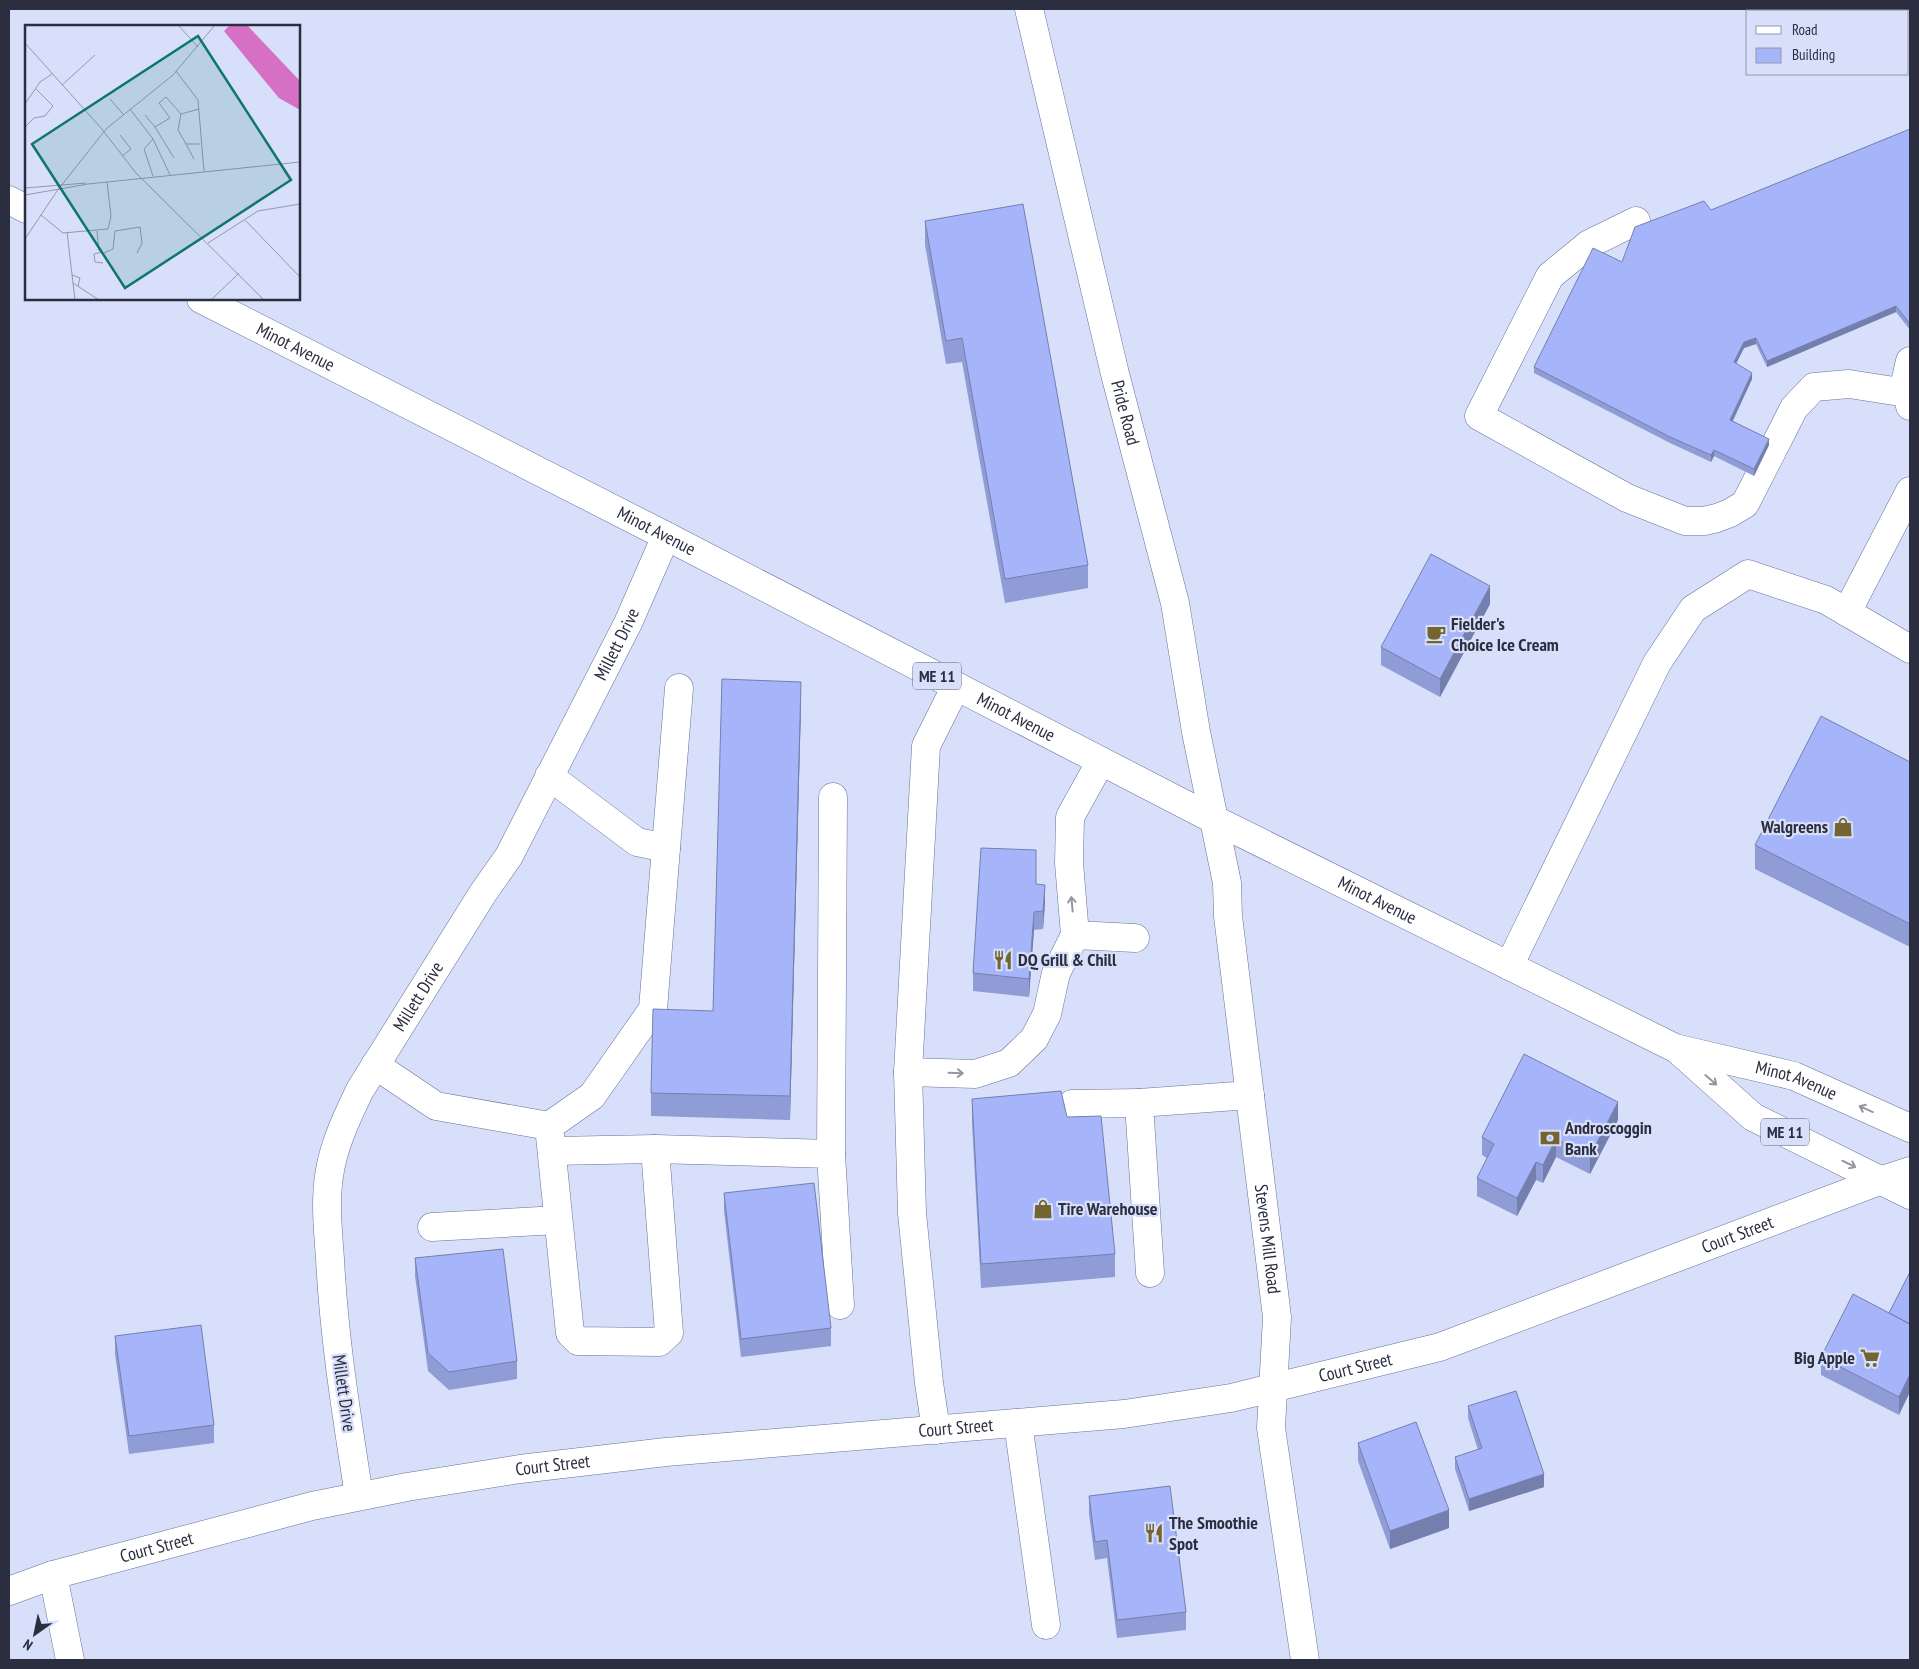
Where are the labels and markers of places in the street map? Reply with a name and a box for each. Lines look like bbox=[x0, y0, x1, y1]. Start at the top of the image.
place label: Fielder's Choice Ice Cream bbox=[1451, 612, 1559, 656]
cafe icon: Fielder's Choice Ice Cream bbox=[1425, 623, 1447, 645]
place label: Walgreens bbox=[1760, 815, 1828, 838]
shop icon: Walgreens bbox=[1832, 816, 1854, 838]
place label: DQ Grill & Chill bbox=[1018, 948, 1117, 971]
restaurant icon: DQ Grill & Chill bbox=[992, 949, 1014, 971]
place label: Androscoggin Bank bbox=[1564, 1116, 1652, 1160]
bank icon: Androscoggin Bank bbox=[1539, 1127, 1561, 1149]
place label: Tire Warehouse bbox=[1058, 1197, 1158, 1220]
shop icon: Tire Warehouse bbox=[1032, 1198, 1054, 1220]
place label: Big Apple bbox=[1794, 1346, 1855, 1369]
supermarket icon: Big Apple bbox=[1859, 1347, 1881, 1369]
place label: The Smoothie Spot bbox=[1169, 1511, 1258, 1555]
restaurant icon: The Smoothie Spot bbox=[1143, 1522, 1165, 1544]

